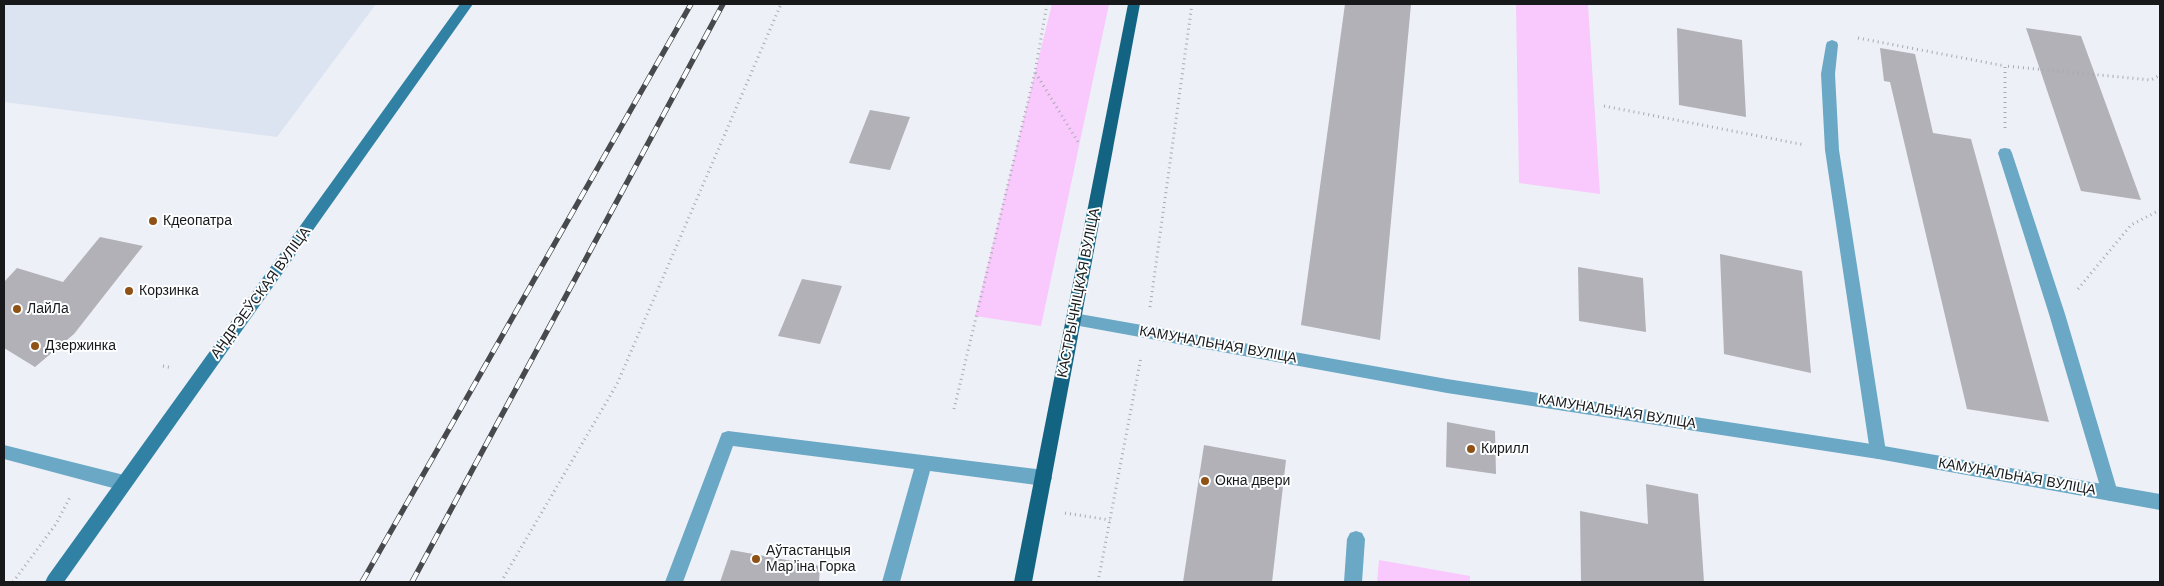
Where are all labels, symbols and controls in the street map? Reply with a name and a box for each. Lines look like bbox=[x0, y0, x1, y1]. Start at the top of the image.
street label: КАСТРЫЧНІЦКАЯ ВУЛІЦА bbox=[1054, 207, 1104, 379]
place label: Кдеопатра bbox=[163, 213, 232, 229]
marker: Кдеопатра bbox=[147, 215, 159, 227]
street label: АНДРЭЕЎСКАЯ ВУЛІЦА bbox=[208, 224, 314, 362]
place label: Корзинка bbox=[139, 283, 199, 299]
marker: Корзинка bbox=[123, 285, 135, 297]
place label: ЛайЛа bbox=[27, 301, 69, 317]
marker: ЛайЛа bbox=[11, 303, 23, 315]
street label: КАМУНАЛЬНАЯ ВУЛІЦА bbox=[1138, 323, 1298, 367]
place label: Дзержинка bbox=[45, 338, 116, 354]
marker: Дзержинка bbox=[29, 340, 41, 352]
street label: КАМУНАЛЬНАЯ ВУЛІЦА bbox=[1537, 391, 1697, 433]
place label: Кирилл bbox=[1481, 441, 1529, 457]
marker: Кирилл bbox=[1465, 443, 1477, 455]
street label: КАМУНАЛЬНАЯ ВУЛІЦА bbox=[1937, 455, 2097, 499]
place label: Окна двери bbox=[1215, 473, 1290, 489]
marker: Окна двери bbox=[1199, 475, 1211, 487]
place label: Аўтастанцыя Марʼіна Горка bbox=[766, 543, 855, 576]
marker: Аўтастанцыя Марʼіна Горка bbox=[750, 553, 762, 565]

